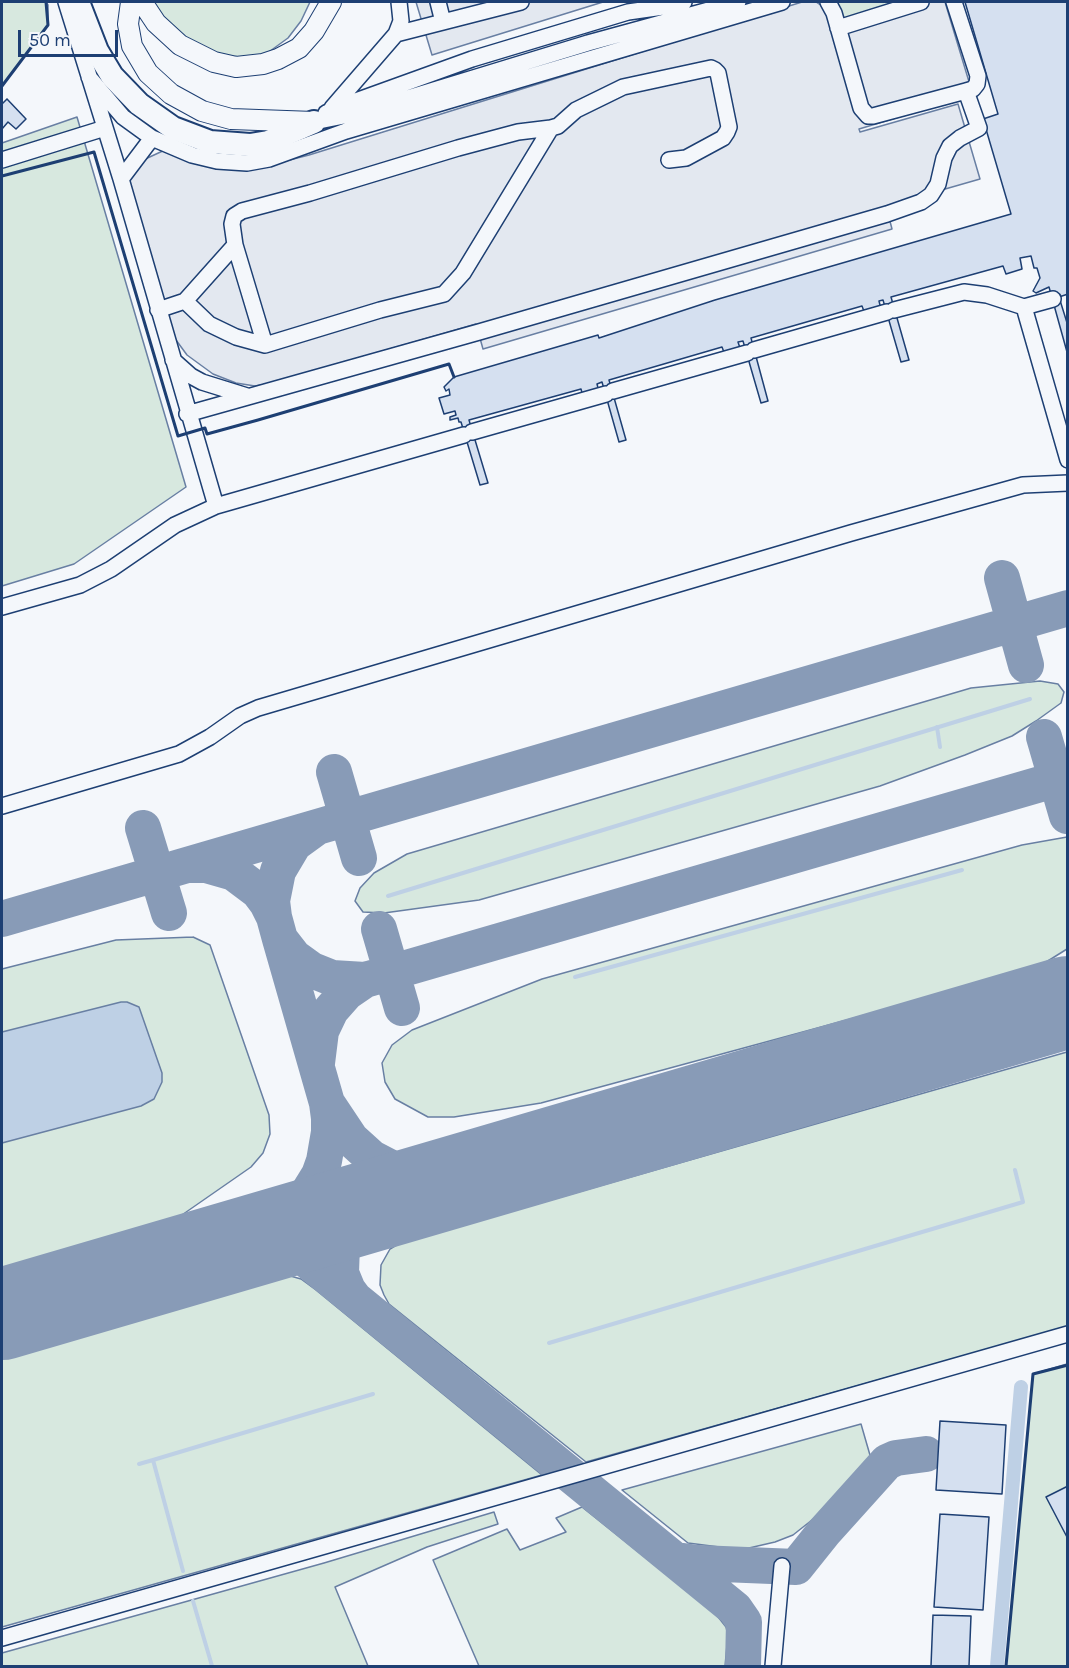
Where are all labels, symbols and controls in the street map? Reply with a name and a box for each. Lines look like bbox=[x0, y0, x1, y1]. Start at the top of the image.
scale bar bbox=[21, 18, 122, 56]
text: 50 m bbox=[29, 29, 71, 51]

